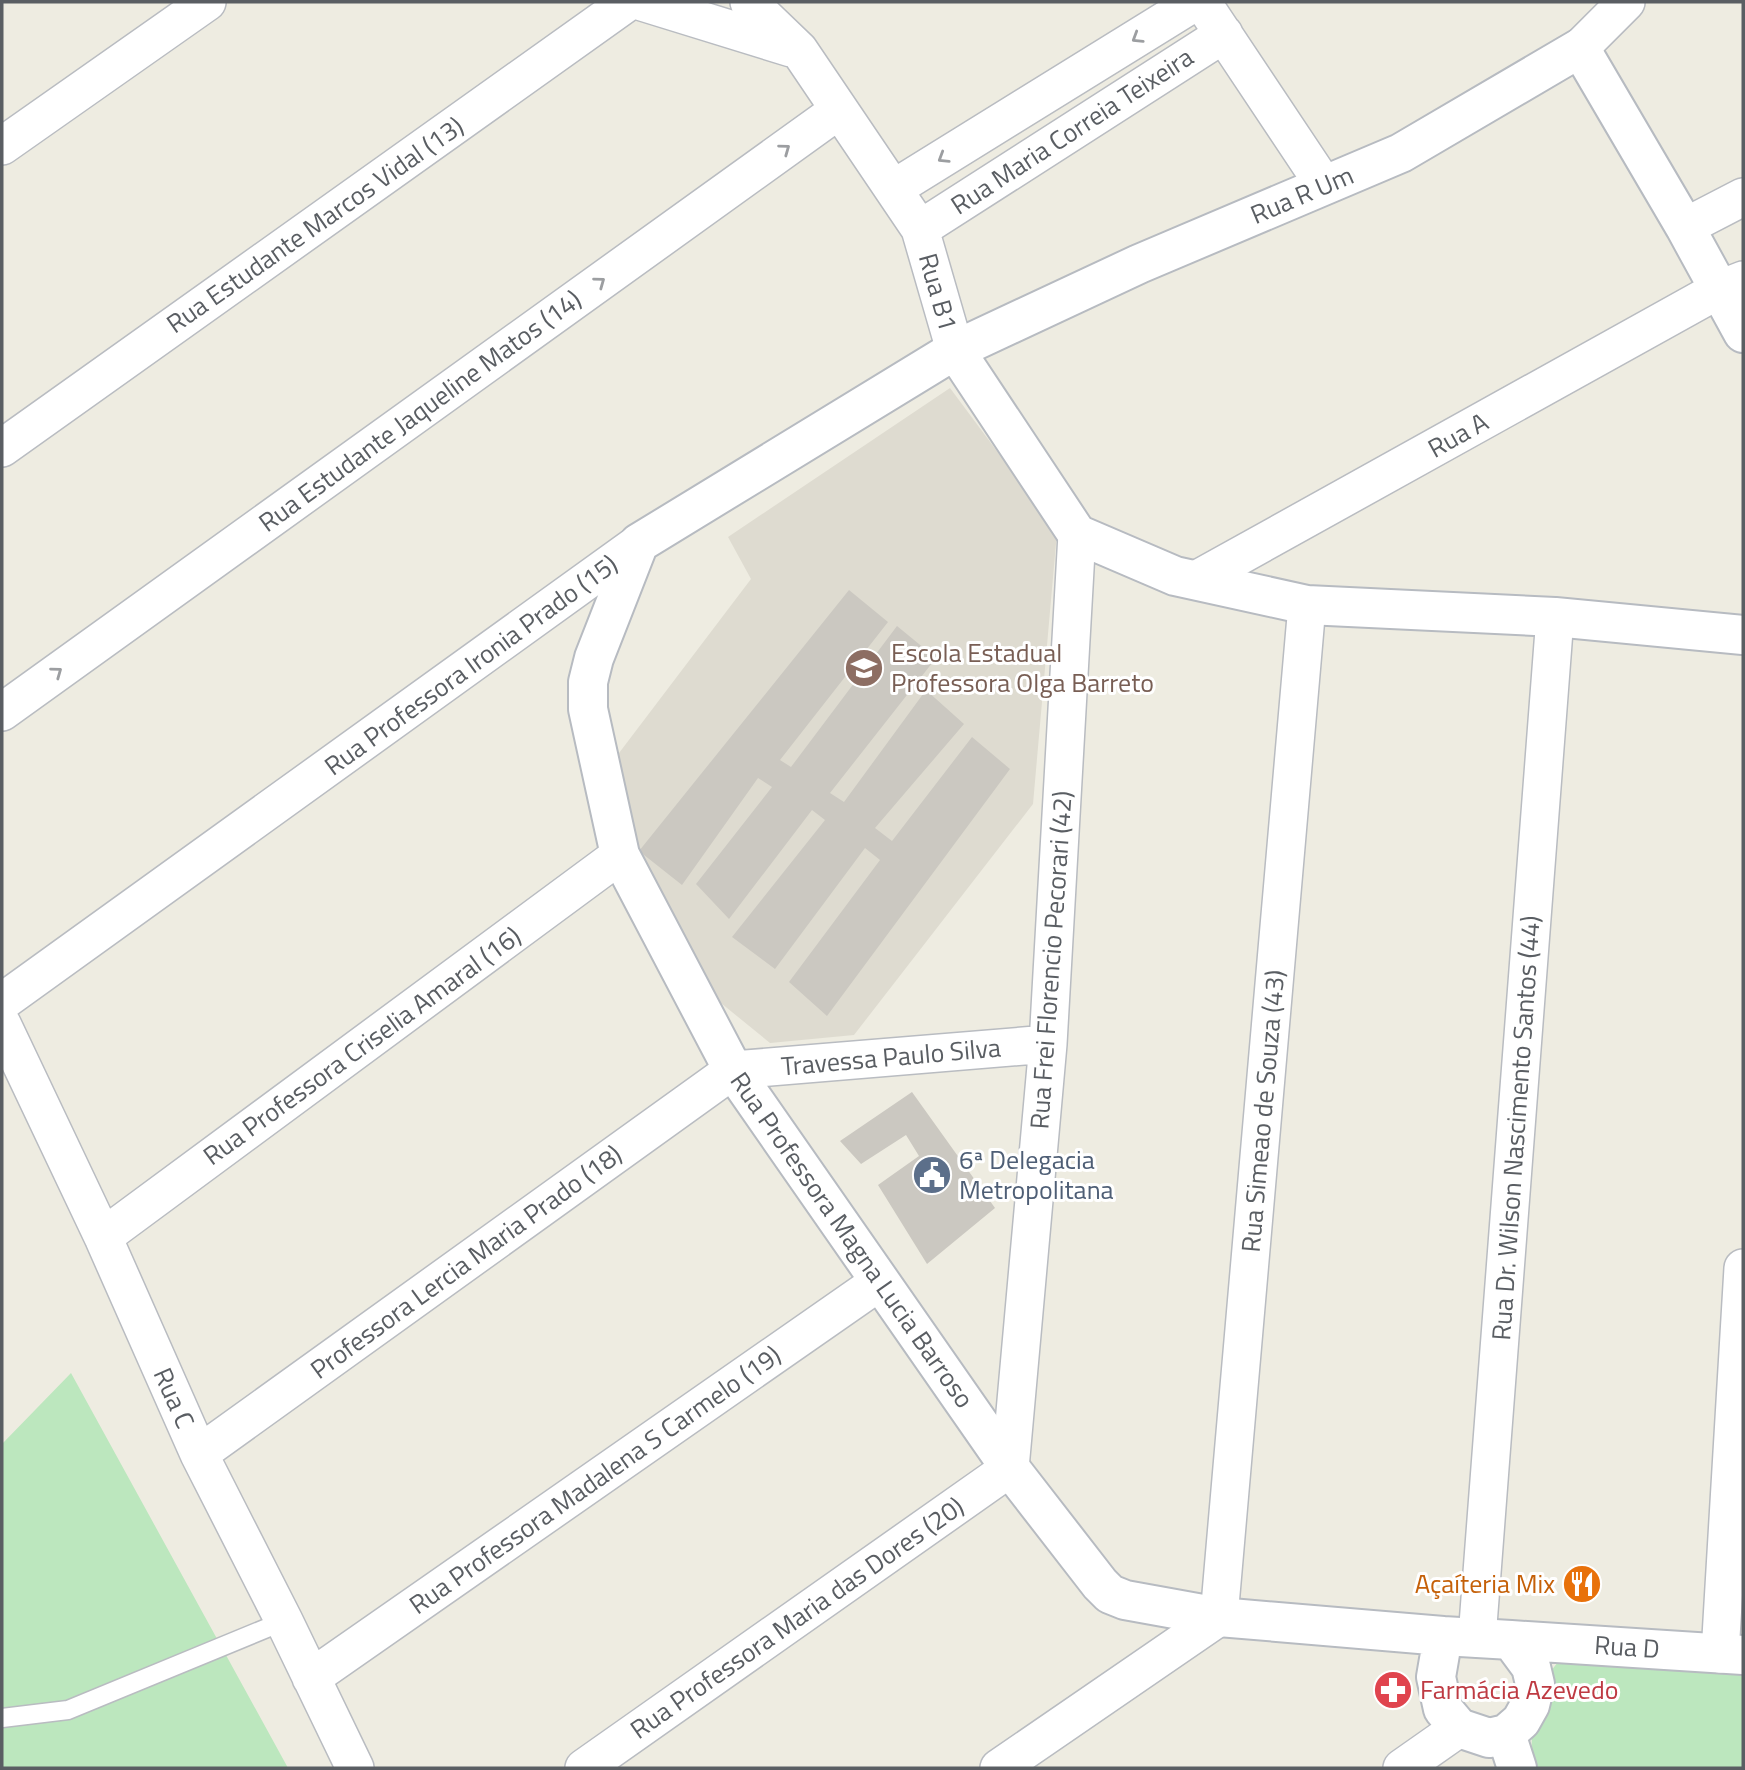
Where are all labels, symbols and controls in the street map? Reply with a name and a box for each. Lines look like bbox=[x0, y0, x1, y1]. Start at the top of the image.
one-way arrow bbox=[1131, 29, 1144, 42]
street label: Rua Maria Correia Teixeira bbox=[943, 37, 1201, 224]
street label: Rua Estudante Marcos Vidal (13) bbox=[158, 107, 471, 342]
one-way arrow bbox=[777, 145, 790, 157]
one-way arrow bbox=[938, 149, 951, 162]
street label: Rua R Um bbox=[1244, 155, 1359, 234]
street label: Rua B1 bbox=[909, 248, 968, 335]
one-way arrow bbox=[592, 278, 605, 290]
street label: Rua Estudante Jaqueline Matos (14) bbox=[250, 280, 589, 541]
street label: Rua A bbox=[1420, 402, 1495, 467]
street label: Rua Professora Ironia Prado (15) bbox=[316, 545, 625, 784]
place label: Escola Estadual Professora Olga Barreto bbox=[891, 633, 1154, 702]
school or university icon: Escola Estadual Professora Olga Barreto bbox=[843, 647, 885, 689]
one-way arrow bbox=[49, 668, 62, 680]
street label: Rua Frei Florencio Pecorari (42) bbox=[1019, 789, 1082, 1131]
street label: Rua Dr. Wilson Nascimento Santos (44) bbox=[1481, 914, 1550, 1342]
street label: Rua Professora Criselia Amaral (16) bbox=[195, 917, 529, 1174]
street label: Rua Simeao de Souza (43) bbox=[1231, 968, 1294, 1254]
street label: Travessa Paulo Silva bbox=[779, 1027, 1002, 1086]
street label: Rua Professora Magna Lucia Barroso bbox=[721, 1064, 984, 1416]
street label: Professora Lercia Maria Prado (18) bbox=[302, 1135, 630, 1388]
place label: 6ª Delegacia Metropolitana bbox=[959, 1140, 1114, 1209]
public building icon: 6ª Delegacia Metropolitana bbox=[911, 1154, 953, 1196]
street label: Rua Professora Madalena S Carmelo (19) bbox=[401, 1336, 789, 1624]
street label: Rua C bbox=[144, 1361, 205, 1434]
street label: Rua Professora Maria das Dores (20) bbox=[622, 1487, 972, 1748]
restaurant icon: Açaíteria Mix bbox=[1561, 1563, 1603, 1605]
place label: Açaíteria Mix bbox=[1415, 1564, 1555, 1603]
street label: Rua D bbox=[1593, 1625, 1661, 1668]
pharmacy icon: Farmácia Azevedo bbox=[1372, 1669, 1414, 1711]
place label: Farmácia Azevedo bbox=[1420, 1670, 1618, 1709]

